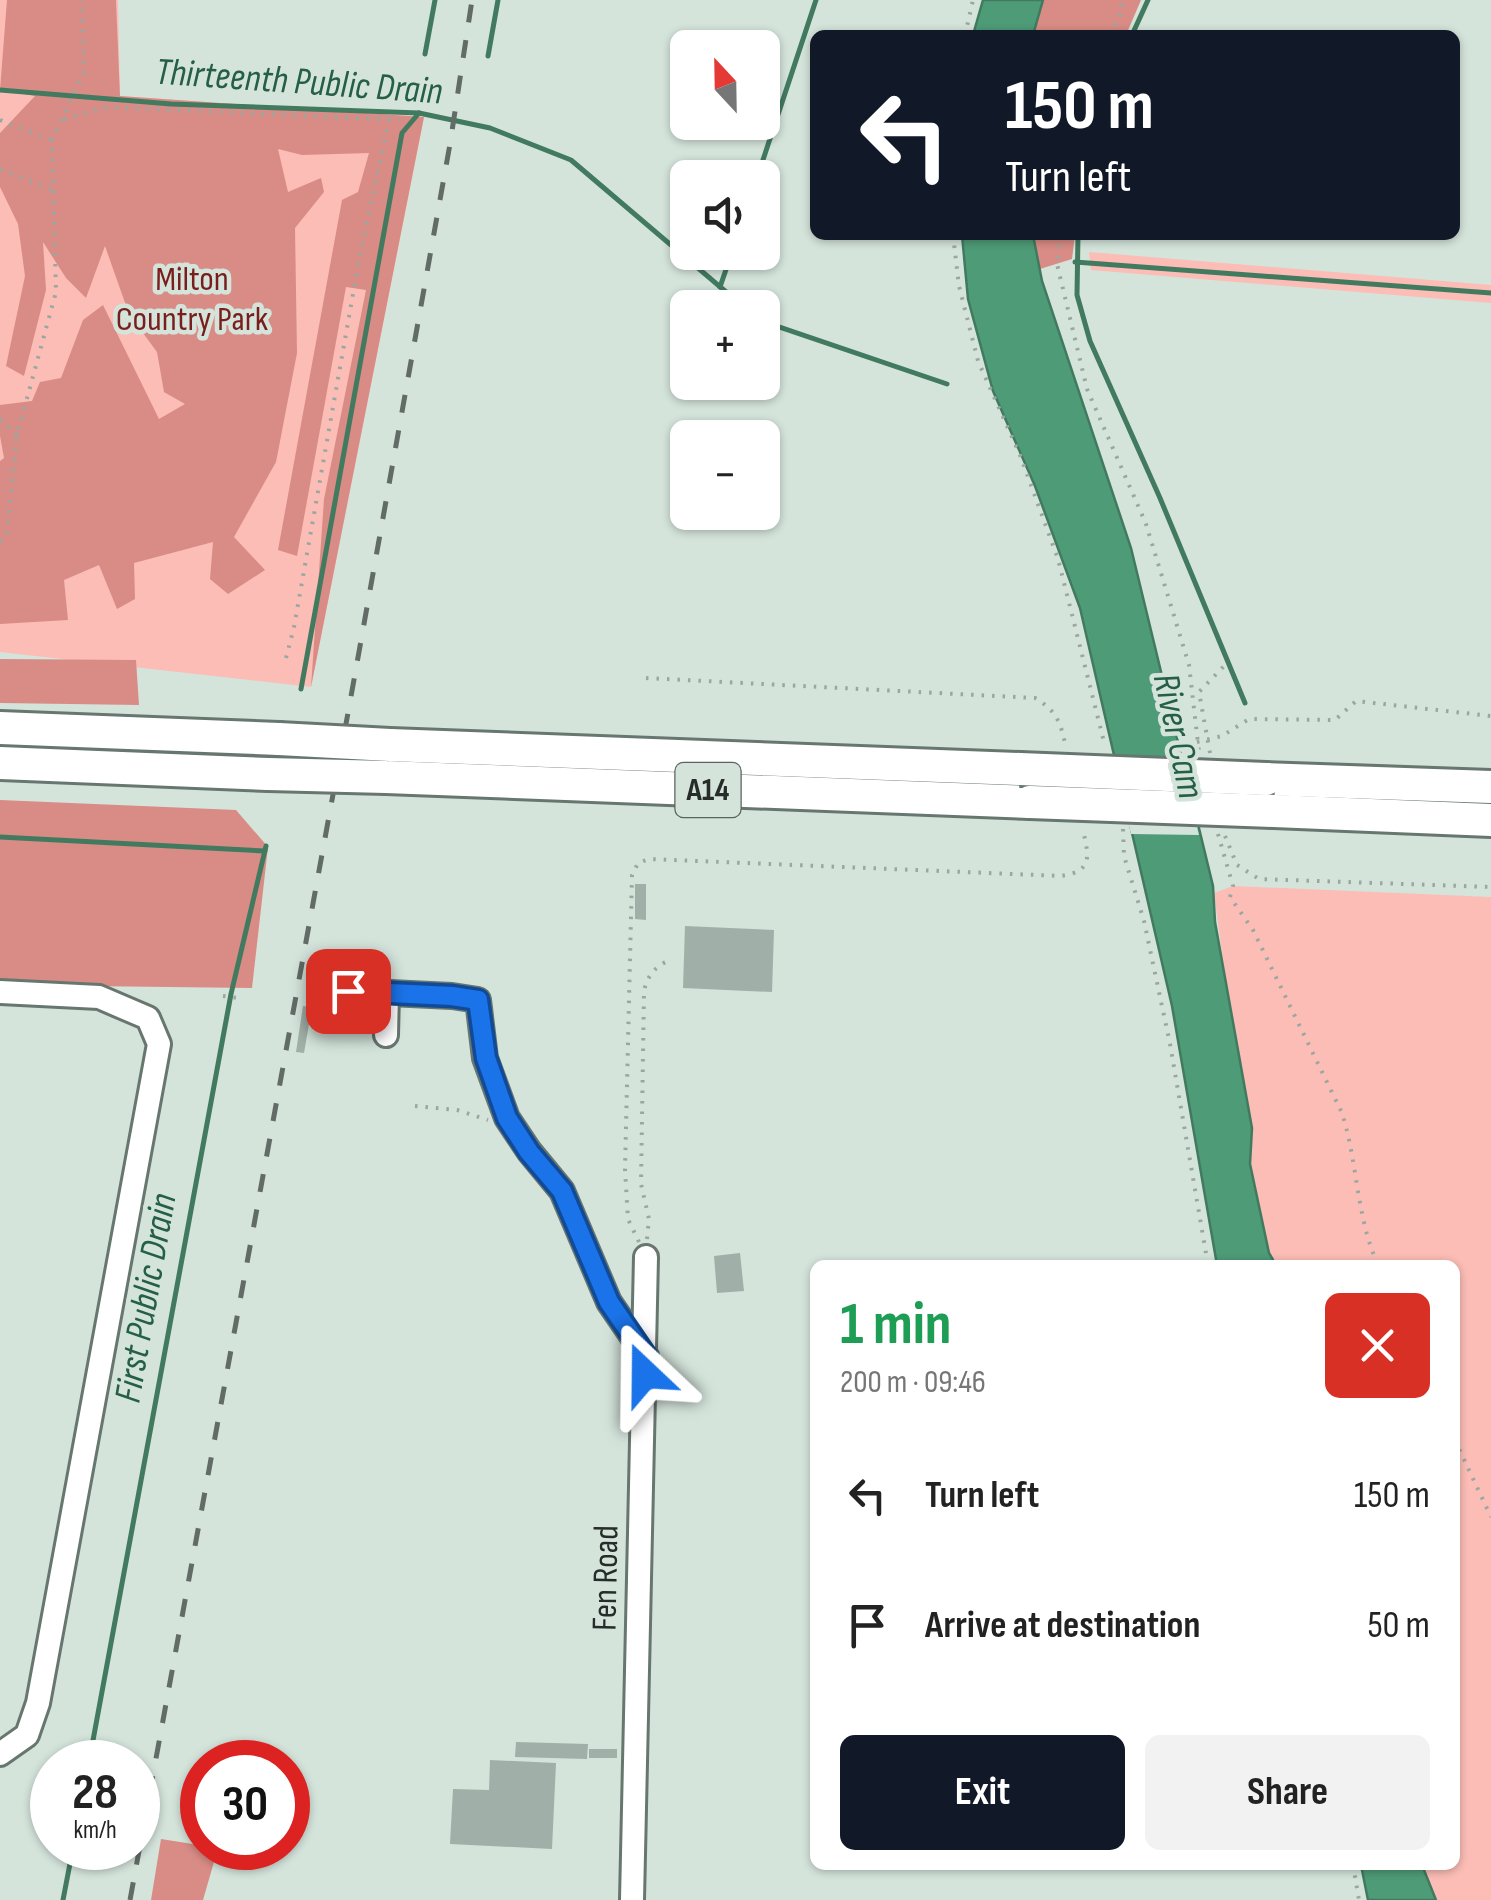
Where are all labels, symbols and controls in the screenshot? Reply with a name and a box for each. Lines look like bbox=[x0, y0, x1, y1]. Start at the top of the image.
north arrow bbox=[670, 30, 780, 140]
map controls bbox=[670, 30, 780, 530]
water label: Thirteenth Public Drain bbox=[154, 50, 444, 114]
text: 150 m bbox=[1005, 65, 1154, 149]
icon: left bbox=[840, 70, 970, 200]
text: Turn left bbox=[1005, 150, 1131, 205]
button: sound bbox=[670, 160, 780, 270]
park label: Milton Country Park bbox=[116, 258, 269, 341]
button: + bbox=[670, 290, 780, 400]
button: − bbox=[670, 420, 780, 530]
water label: River Cam bbox=[1143, 669, 1213, 803]
road number: A14 bbox=[676, 763, 740, 817]
pin bbox=[306, 949, 391, 1034]
icon: arrive bbox=[321, 964, 376, 1019]
water label: First Public Drain bbox=[105, 1190, 187, 1406]
text: 1 min bbox=[840, 1289, 952, 1361]
button: close bbox=[1325, 1293, 1430, 1398]
position arrow bbox=[593, 1322, 697, 1426]
text: 200 m · 09:46 bbox=[840, 1363, 986, 1402]
icon: left bbox=[840, 1468, 895, 1523]
text: Turn left bbox=[925, 1473, 1039, 1518]
text: 150 m bbox=[1354, 1473, 1430, 1518]
street label: Fen Road bbox=[584, 1525, 628, 1631]
icon: arrive bbox=[840, 1598, 895, 1653]
text: Arrive at destination bbox=[925, 1603, 1200, 1648]
text: 50 m bbox=[1367, 1603, 1430, 1648]
button: Exit bbox=[840, 1735, 1125, 1850]
button: Share bbox=[1145, 1735, 1430, 1850]
speed limit sign: 30 bbox=[180, 1740, 310, 1870]
text: 28 bbox=[72, 1763, 118, 1823]
text: km/h bbox=[73, 1815, 117, 1846]

